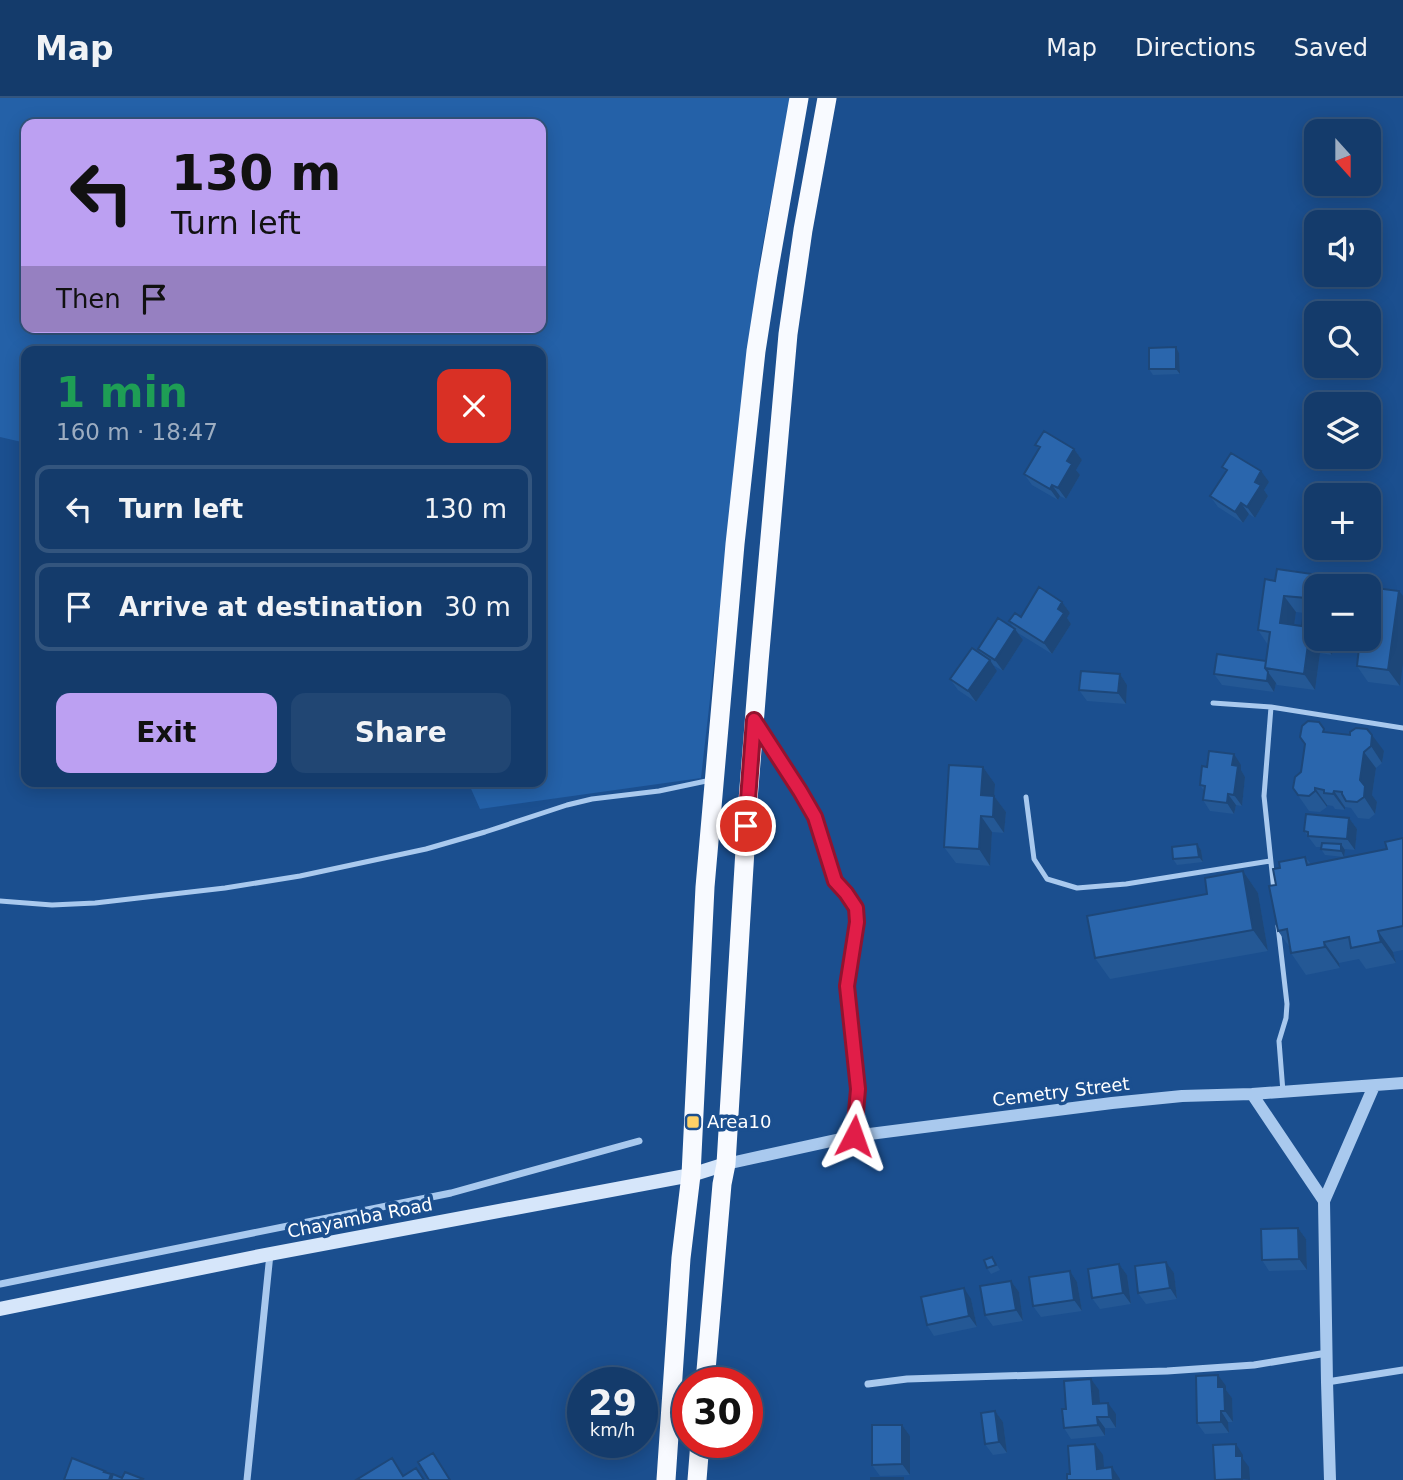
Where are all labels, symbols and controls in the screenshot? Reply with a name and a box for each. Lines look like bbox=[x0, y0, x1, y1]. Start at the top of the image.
text: Map bbox=[35, 29, 114, 68]
text: Map bbox=[1046, 34, 1097, 62]
text: Directions bbox=[1135, 34, 1256, 62]
text: Saved bbox=[1294, 34, 1368, 62]
north arrow bbox=[1304, 119, 1381, 196]
map controls bbox=[1304, 119, 1381, 651]
text: 130 m bbox=[171, 145, 341, 202]
icon: left bbox=[56, 147, 147, 238]
text: Turn left bbox=[171, 204, 301, 242]
button: sound bbox=[1304, 210, 1381, 287]
icon: arrive bbox=[135, 280, 173, 318]
text: Then bbox=[56, 284, 121, 314]
button: search bbox=[1304, 301, 1381, 378]
text: 1 min bbox=[56, 368, 188, 417]
button: close bbox=[437, 369, 511, 443]
button: layers bbox=[1304, 392, 1381, 469]
text: 160 m · 18:47 bbox=[56, 419, 218, 445]
button: + bbox=[1304, 483, 1381, 560]
icon: left bbox=[60, 490, 98, 528]
text: Turn left bbox=[119, 494, 243, 524]
text: 130 m bbox=[424, 494, 507, 524]
button: − bbox=[1304, 574, 1381, 651]
icon: arrive bbox=[60, 588, 98, 626]
text: Arrive at destination bbox=[119, 592, 423, 622]
text: 30 m bbox=[444, 592, 511, 622]
button: Exit bbox=[56, 693, 277, 773]
button: Share bbox=[291, 693, 511, 773]
pin bbox=[716, 796, 776, 856]
icon: arrive bbox=[727, 807, 765, 845]
street label: Cemetry Street bbox=[991, 1073, 1131, 1110]
position arrow bbox=[817, 1099, 891, 1173]
place label: Area10 bbox=[707, 1111, 771, 1132]
marker: Area10 bbox=[685, 1114, 701, 1130]
street label: Chayamba Road bbox=[285, 1193, 434, 1242]
speed limit sign: 30 bbox=[672, 1367, 763, 1458]
text: 29 bbox=[588, 1383, 637, 1423]
text: km/h bbox=[590, 1419, 635, 1440]

